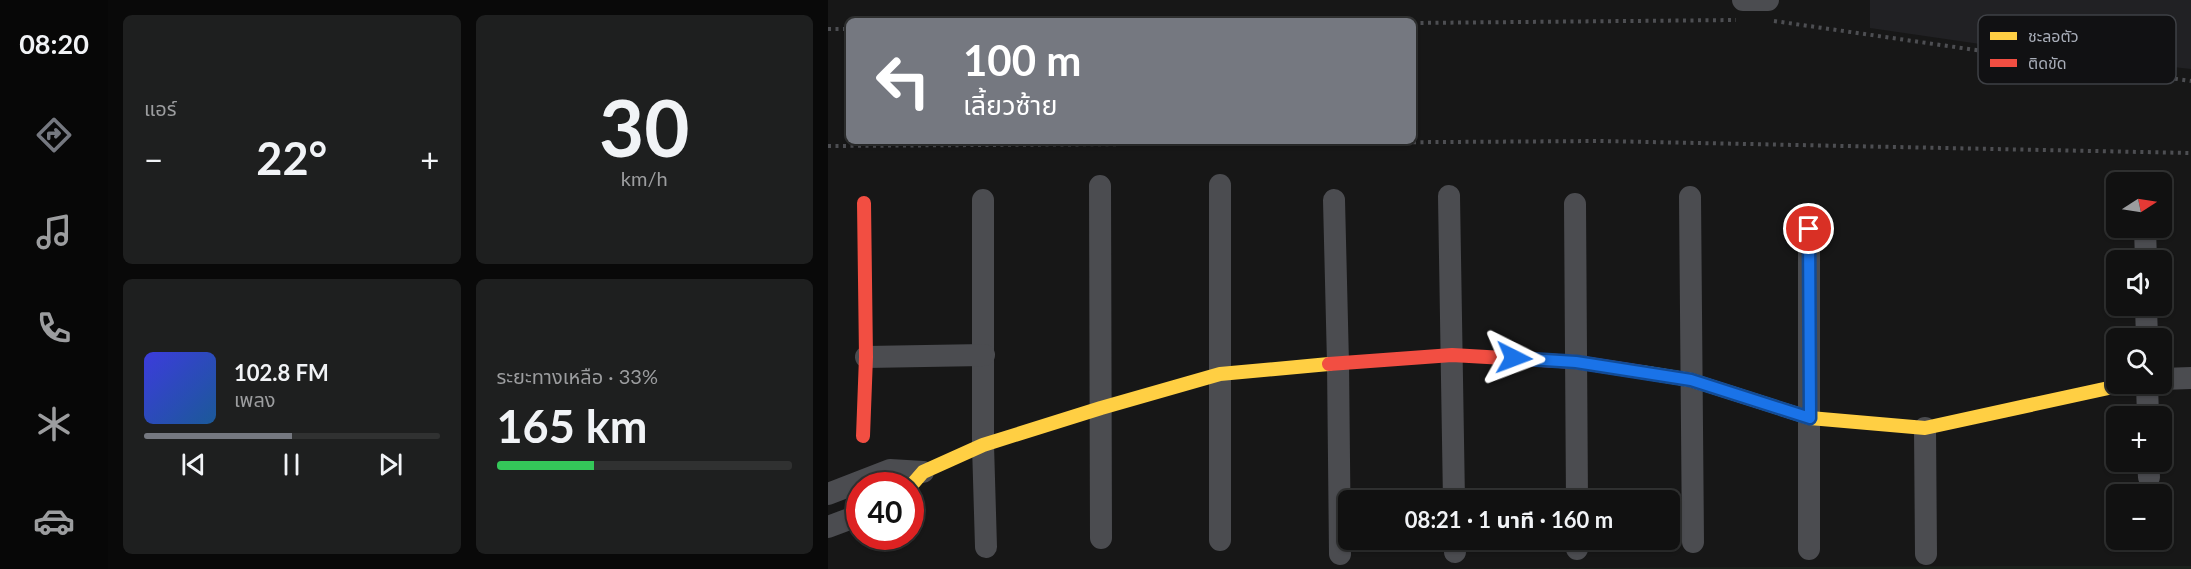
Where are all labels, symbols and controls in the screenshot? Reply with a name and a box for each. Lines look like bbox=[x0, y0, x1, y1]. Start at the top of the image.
legend bbox=[1978, 15, 2176, 84]
text: ชะลอตัว bbox=[2028, 26, 2079, 45]
text: 08:20 bbox=[19, 27, 89, 60]
text: 100 m bbox=[963, 35, 1081, 85]
icon: left bbox=[864, 42, 942, 120]
text: ติดขัด bbox=[2028, 53, 2067, 72]
text: 30 bbox=[599, 80, 689, 174]
text: เลี้ยวซ้าย bbox=[963, 88, 1057, 121]
text: แอร์ bbox=[144, 96, 176, 120]
icon: directions bbox=[33, 114, 75, 156]
text: 22° bbox=[256, 131, 327, 185]
text: − bbox=[144, 139, 163, 179]
text: + bbox=[420, 139, 440, 179]
text: km/h bbox=[621, 166, 668, 190]
north arrow bbox=[2106, 172, 2172, 238]
map controls bbox=[2106, 172, 2172, 550]
pin bbox=[1783, 203, 1834, 254]
icon: music bbox=[33, 211, 75, 253]
icon: arrive bbox=[1792, 212, 1825, 245]
button: sound bbox=[2106, 250, 2172, 316]
icon: phone bbox=[33, 307, 75, 349]
position arrow bbox=[1482, 326, 1546, 390]
button: search bbox=[2106, 328, 2172, 394]
text: 102.8 FM bbox=[234, 359, 329, 386]
text: ระยะทางเหลือ · 33% bbox=[497, 364, 658, 388]
text: เพลง bbox=[234, 387, 276, 411]
text: 165 km bbox=[497, 399, 647, 453]
icon: climate bbox=[33, 403, 75, 445]
button: + bbox=[2106, 406, 2172, 472]
icon: previous bbox=[177, 448, 210, 481]
icon: pause bbox=[275, 448, 308, 481]
icon: next bbox=[374, 448, 407, 481]
speed limit sign: 40 bbox=[846, 472, 924, 550]
button: − bbox=[2106, 484, 2172, 550]
icon: car bbox=[33, 500, 75, 542]
text: 08:21 · 1 นาที · 160 m bbox=[1405, 506, 1613, 533]

